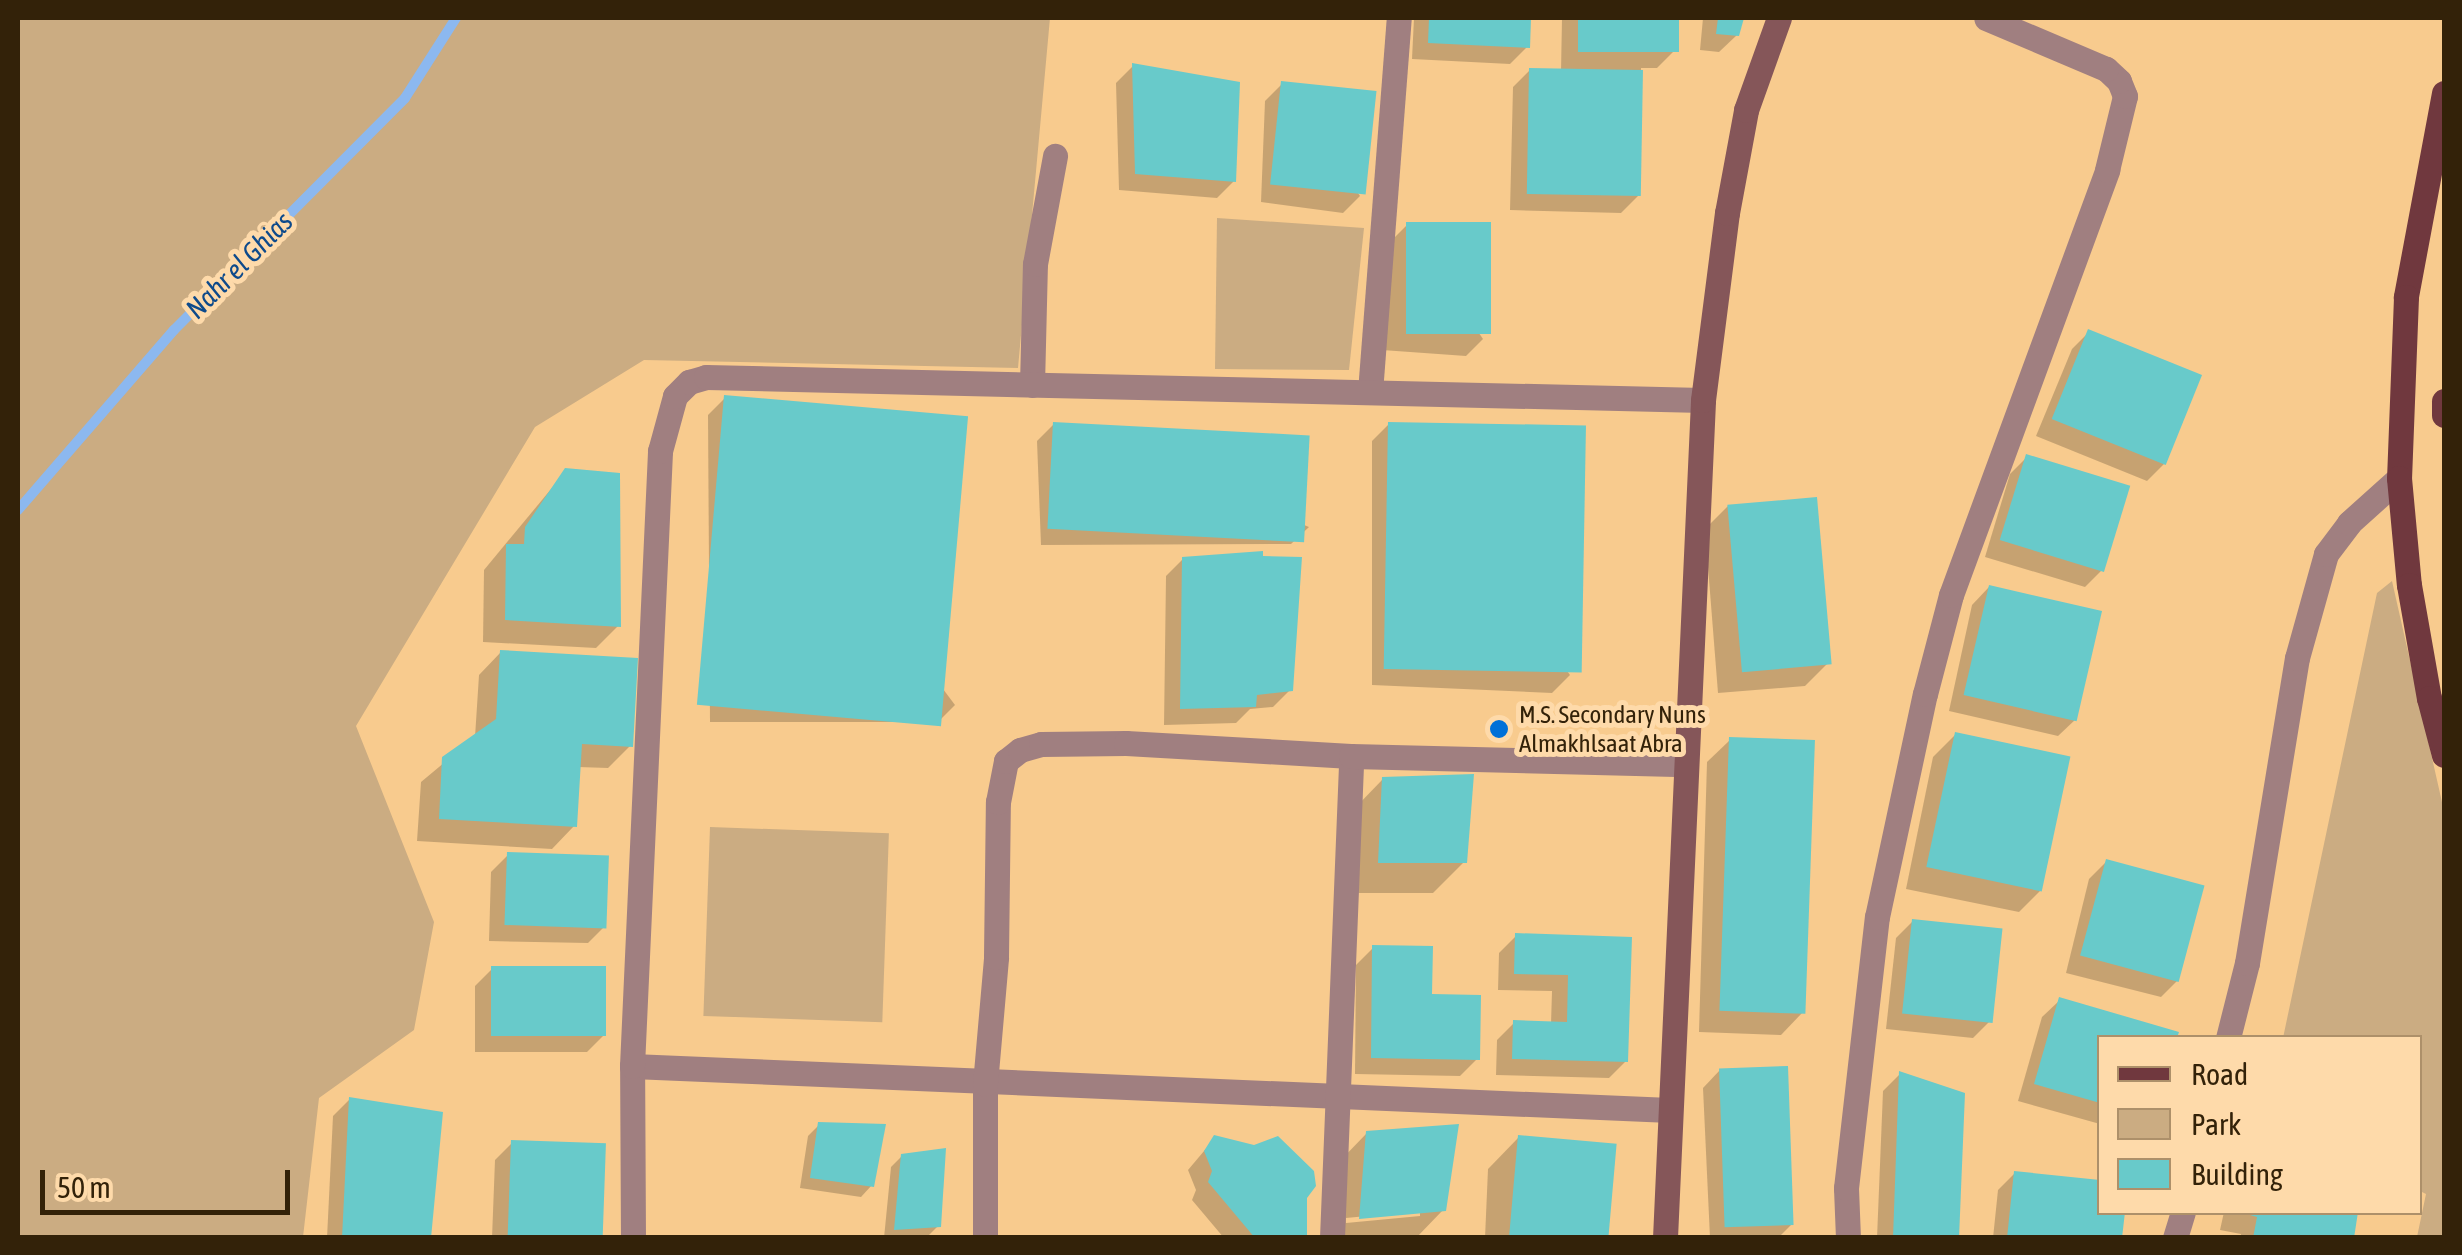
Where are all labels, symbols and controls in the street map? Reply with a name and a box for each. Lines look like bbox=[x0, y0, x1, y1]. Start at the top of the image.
water label: Nahr el Ghias bbox=[179, 205, 299, 325]
place label: M.S. Secondary Nuns Almakhlsaat Abra bbox=[1519, 700, 1706, 759]
marker: M.S. Secondary Nuns Almakhlsaat Abra bbox=[1488, 718, 1510, 740]
legend bbox=[2097, 1035, 2422, 1215]
text: Road bbox=[2191, 1057, 2248, 1091]
text: Park bbox=[2191, 1107, 2241, 1141]
scale bar bbox=[45, 1150, 295, 1212]
text: Building bbox=[2191, 1157, 2283, 1191]
text: 50 m bbox=[57, 1170, 111, 1204]

